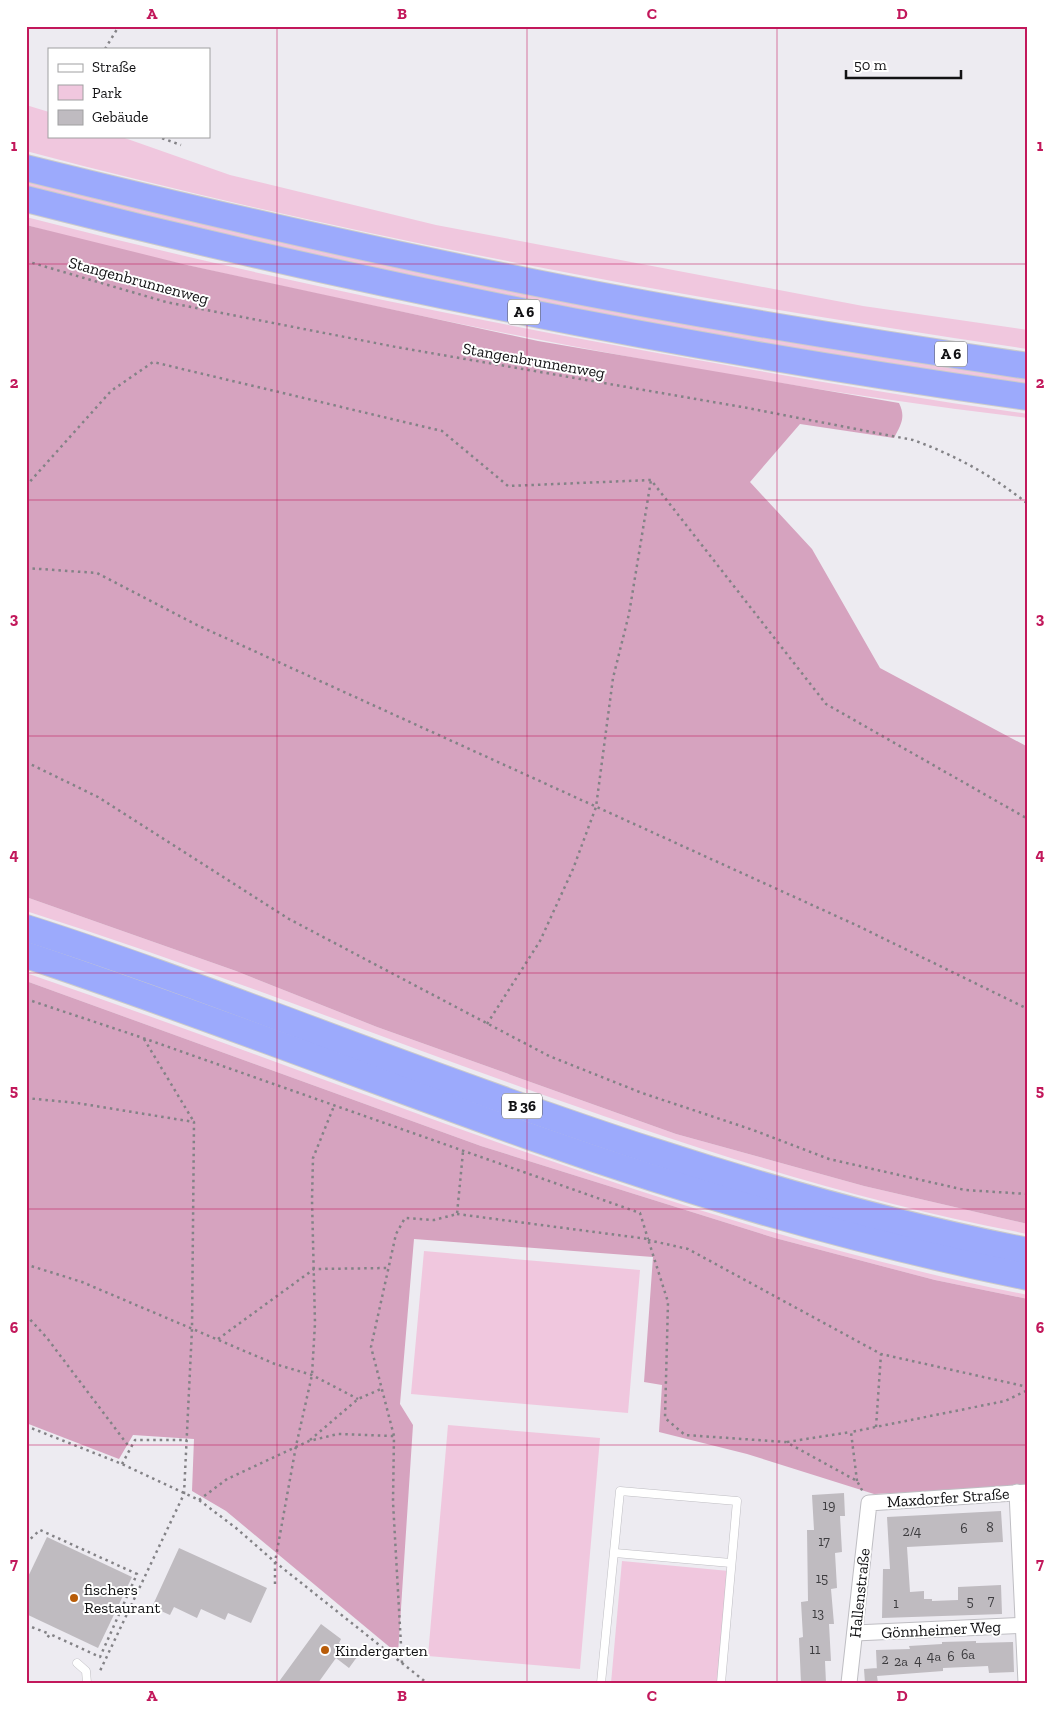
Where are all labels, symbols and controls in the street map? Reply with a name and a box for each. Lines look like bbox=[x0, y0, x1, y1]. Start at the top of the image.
text: A bbox=[147, 4, 158, 23]
text: B bbox=[397, 4, 407, 23]
text: C bbox=[647, 4, 657, 23]
text: D bbox=[896, 4, 908, 23]
legend bbox=[48, 48, 210, 138]
scale bar bbox=[846, 48, 962, 80]
text: 50 m bbox=[854, 56, 887, 74]
text: Straße bbox=[92, 58, 136, 76]
text: Park bbox=[92, 84, 122, 102]
text: Gebäude bbox=[92, 108, 148, 126]
text: 1 bbox=[11, 136, 18, 155]
text: 1 bbox=[1037, 136, 1044, 155]
street label: Stangenbrunnenweg bbox=[67, 253, 211, 308]
road number: A 6 bbox=[508, 300, 540, 324]
street label: Stangenbrunnenweg bbox=[461, 339, 607, 382]
road number: A 6 bbox=[935, 342, 967, 366]
text: 2 bbox=[10, 373, 19, 392]
text: 2 bbox=[1036, 373, 1045, 392]
text: 3 bbox=[10, 609, 19, 628]
text: 3 bbox=[1036, 609, 1045, 628]
text: 4 bbox=[9, 845, 19, 864]
text: 4 bbox=[1035, 845, 1045, 864]
text: 5 bbox=[10, 1081, 18, 1100]
text: 5 bbox=[1036, 1081, 1044, 1100]
road number: B 36 bbox=[502, 1094, 542, 1118]
text: 6 bbox=[10, 1318, 19, 1337]
text: 6 bbox=[1036, 1318, 1045, 1337]
street label: Maxdorfer Straße bbox=[886, 1484, 1010, 1511]
house number: 19 bbox=[823, 1497, 835, 1514]
house number: 8 bbox=[986, 1519, 994, 1536]
house number: 6 bbox=[960, 1520, 968, 1537]
house number: 2/4 bbox=[903, 1523, 922, 1540]
house number: 17 bbox=[818, 1533, 830, 1550]
street label: Hallenstraße bbox=[845, 1547, 874, 1639]
text: 7 bbox=[10, 1554, 18, 1573]
text: 7 bbox=[1036, 1554, 1044, 1573]
house number: 15 bbox=[816, 1570, 828, 1587]
place label: fischers Restaurant bbox=[84, 1580, 160, 1617]
marker: fischers Restaurant bbox=[68, 1592, 80, 1604]
house number: 7 bbox=[988, 1592, 995, 1609]
house number: 5 bbox=[966, 1593, 974, 1610]
house number: 1 bbox=[893, 1595, 899, 1612]
house number: 13 bbox=[812, 1605, 824, 1622]
street label: Gönnheimer Weg bbox=[881, 1617, 1002, 1642]
place label: Kindergarten bbox=[335, 1641, 429, 1660]
house number: 11 bbox=[810, 1641, 821, 1658]
marker: Kindergarten bbox=[319, 1644, 331, 1656]
house number: 6a bbox=[961, 1646, 975, 1663]
house number: 4a bbox=[927, 1648, 941, 1665]
house number: 6 bbox=[947, 1648, 955, 1665]
house number: 2 bbox=[881, 1651, 889, 1668]
house number: 4 bbox=[914, 1652, 922, 1669]
house number: 2a bbox=[894, 1653, 908, 1670]
text: A bbox=[147, 1686, 158, 1705]
text: B bbox=[397, 1686, 407, 1705]
text: C bbox=[647, 1686, 657, 1705]
text: D bbox=[896, 1686, 908, 1705]

